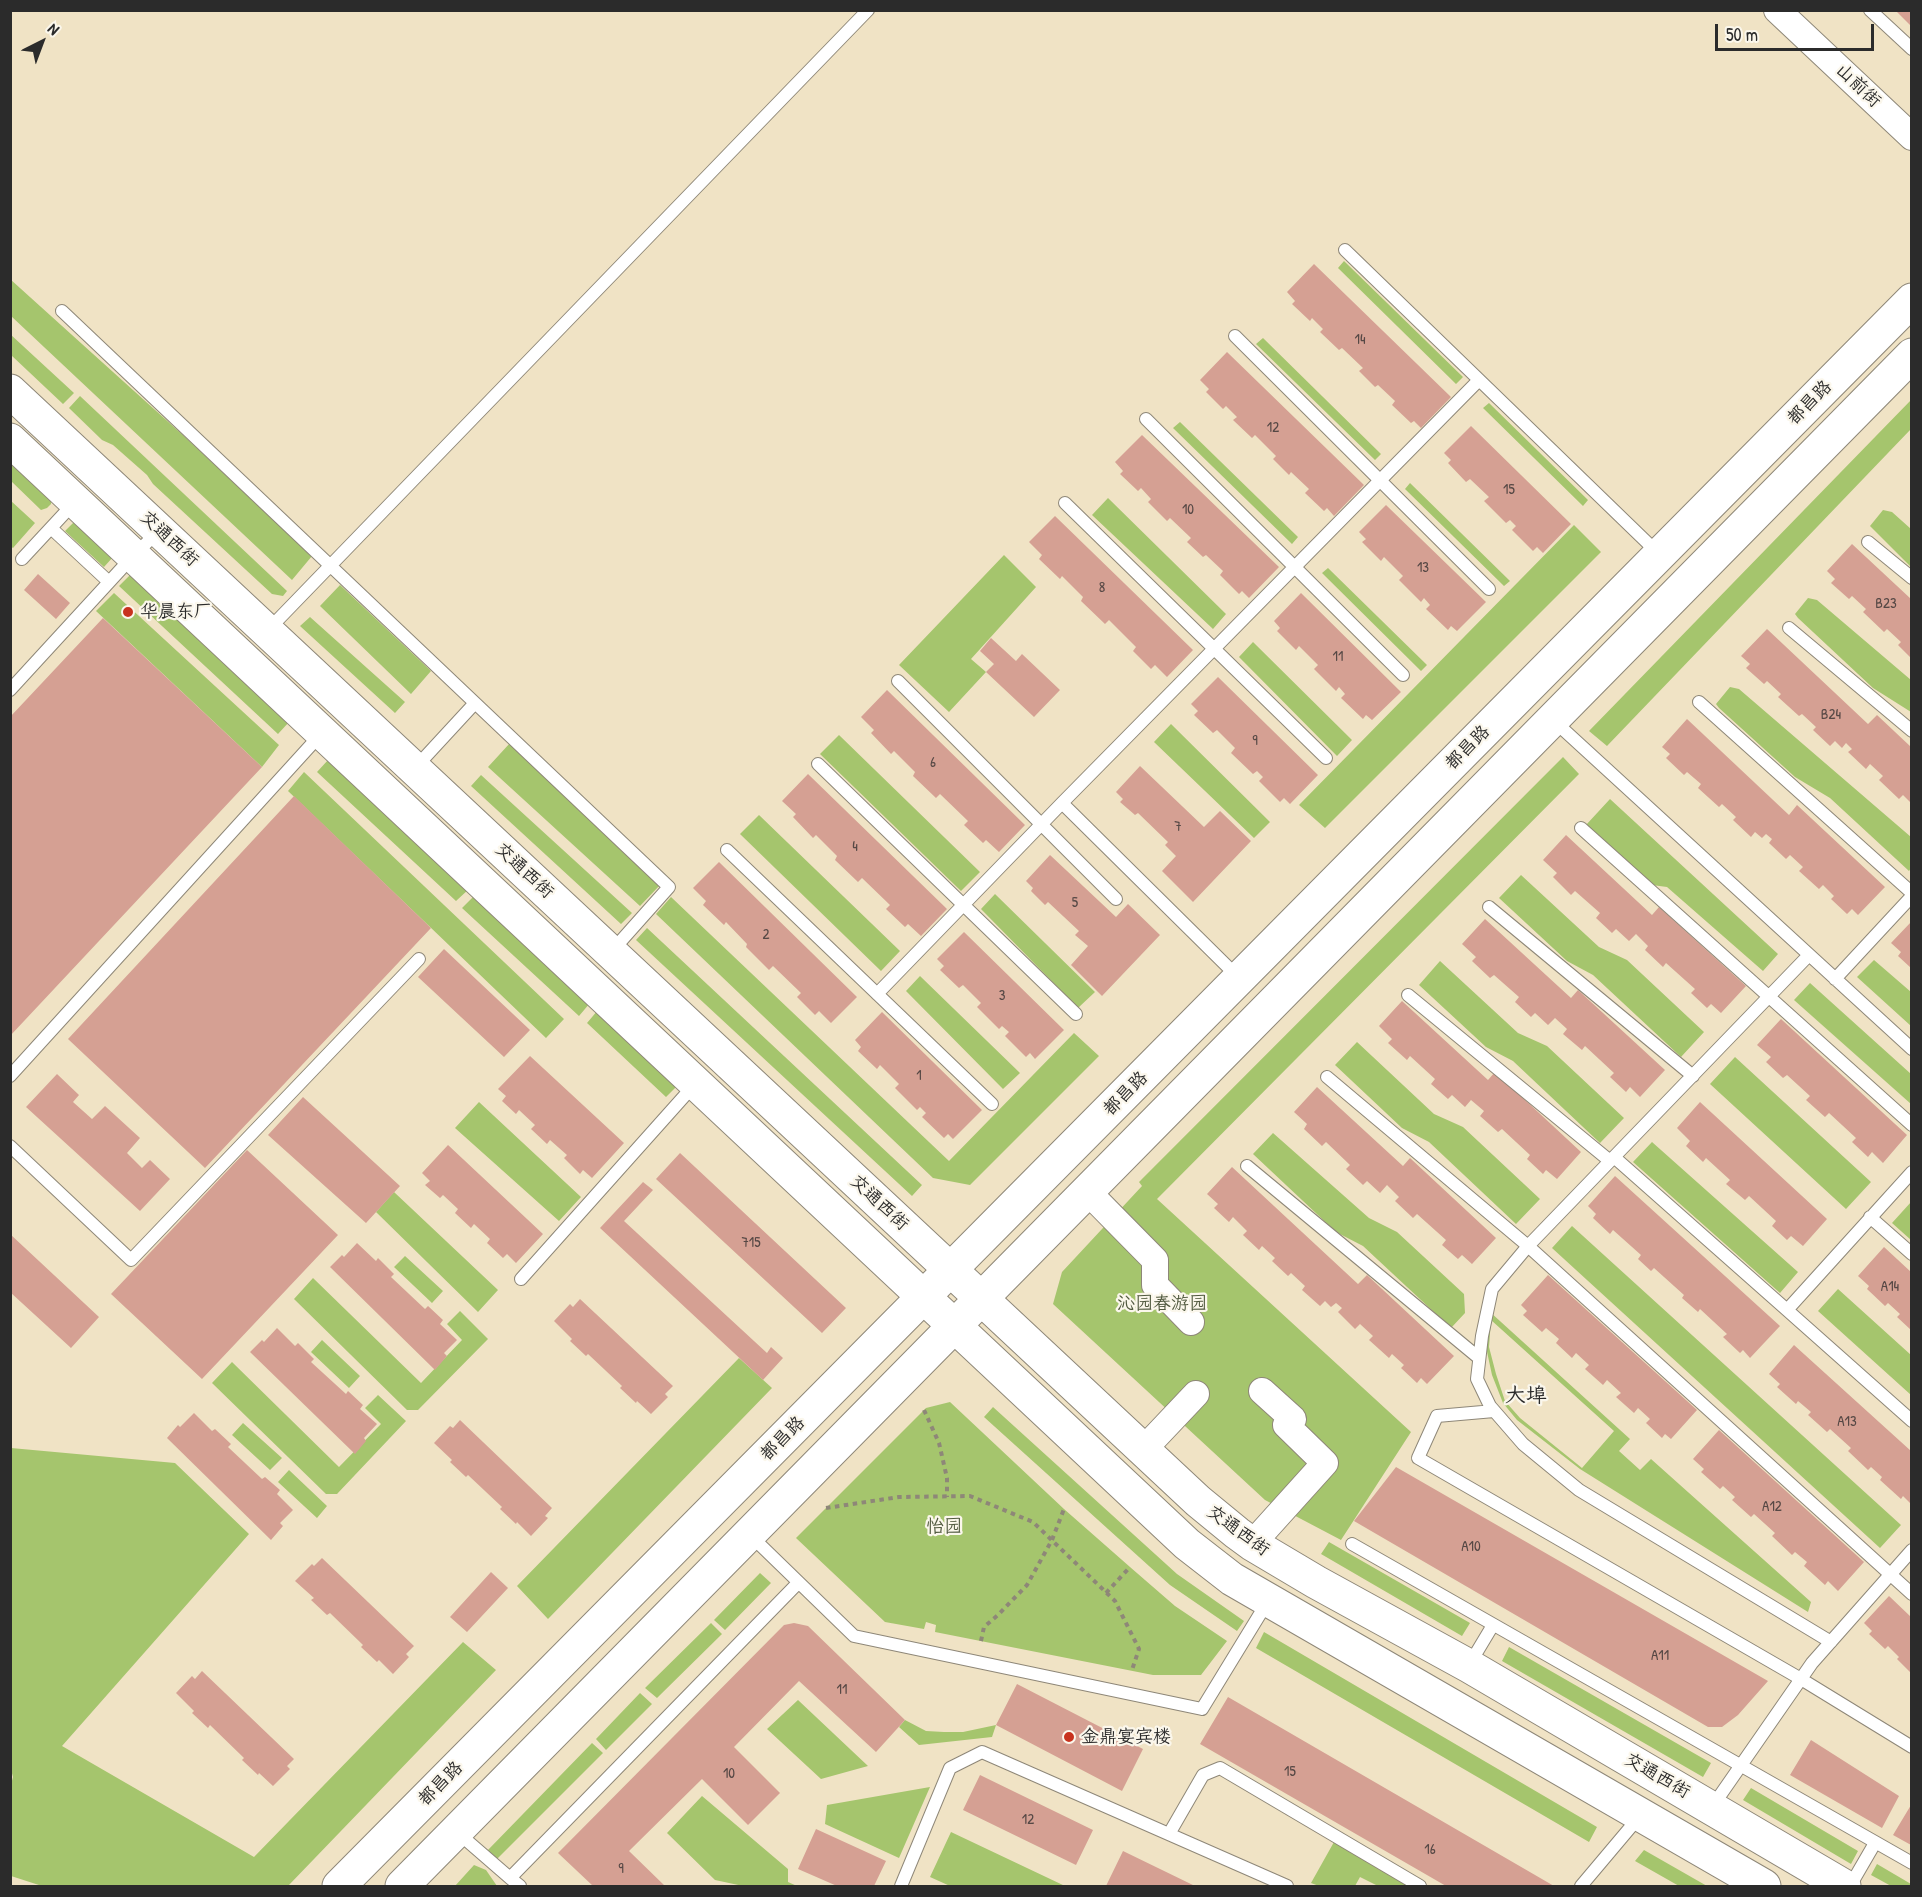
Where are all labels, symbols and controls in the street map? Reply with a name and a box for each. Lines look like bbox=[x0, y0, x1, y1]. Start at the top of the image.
north arrow bbox=[12, 12, 72, 72]
scale bar bbox=[1718, 12, 1877, 50]
text: N bbox=[44, 18, 65, 40]
text: 50 m bbox=[1726, 22, 1758, 47]
street label: 山前街 bbox=[1831, 60, 1885, 112]
house number: 14 bbox=[1354, 331, 1366, 349]
street label: 都昌路 bbox=[1783, 376, 1837, 430]
house number: 12 bbox=[1267, 419, 1279, 437]
house number: 15 bbox=[1503, 481, 1515, 499]
house number: 10 bbox=[1182, 501, 1194, 519]
street label: 交通西街 bbox=[135, 507, 203, 571]
house number: 13 bbox=[1417, 559, 1429, 577]
house number: 8 bbox=[1099, 579, 1105, 597]
house number: B23 bbox=[1875, 595, 1897, 613]
place label: 华晨东厂 bbox=[140, 601, 212, 623]
marker: 华晨东厂 bbox=[121, 605, 135, 619]
house number: 11 bbox=[1333, 648, 1343, 666]
house number: B24 bbox=[1821, 706, 1841, 724]
street label: 都昌路 bbox=[1441, 721, 1495, 775]
house number: 9 bbox=[1252, 732, 1258, 750]
house number: 6 bbox=[930, 754, 936, 772]
house number: 7 bbox=[1174, 818, 1182, 836]
house number: 4 bbox=[852, 838, 858, 856]
street label: 交通西街 bbox=[490, 839, 558, 903]
house number: 5 bbox=[1072, 894, 1078, 912]
house number: 2 bbox=[762, 926, 770, 944]
house number: 3 bbox=[999, 987, 1005, 1005]
house number: 1 bbox=[916, 1067, 922, 1085]
street label: 都昌路 bbox=[1099, 1067, 1153, 1121]
street label: 交通西街 bbox=[845, 1171, 913, 1235]
house number: 715 bbox=[741, 1234, 761, 1252]
house number: A14 bbox=[1881, 1278, 1899, 1296]
park label: 沁园春游园 bbox=[1117, 1293, 1207, 1315]
district label: 大埠 bbox=[1505, 1383, 1547, 1409]
street label: 都昌路 bbox=[756, 1412, 810, 1466]
house number: A13 bbox=[1837, 1413, 1857, 1431]
house number: A12 bbox=[1762, 1498, 1782, 1516]
street label: 交通西街 bbox=[1203, 1501, 1273, 1561]
park label: 怡园 bbox=[926, 1516, 962, 1538]
house number: A10 bbox=[1461, 1538, 1481, 1556]
house number: A11 bbox=[1651, 1647, 1669, 1665]
house number: 11 bbox=[837, 1681, 847, 1699]
place label: 金鼎宴宾楼 bbox=[1081, 1726, 1171, 1748]
marker: 金鼎宴宾楼 bbox=[1062, 1730, 1076, 1744]
street label: 交通西街 bbox=[1620, 1749, 1694, 1803]
street label: 都昌路 bbox=[414, 1757, 468, 1811]
house number: 15 bbox=[1284, 1763, 1296, 1781]
house number: 10 bbox=[723, 1765, 735, 1783]
house number: 12 bbox=[1022, 1811, 1034, 1829]
house number: 16 bbox=[1424, 1841, 1436, 1859]
house number: 9 bbox=[618, 1860, 624, 1878]

